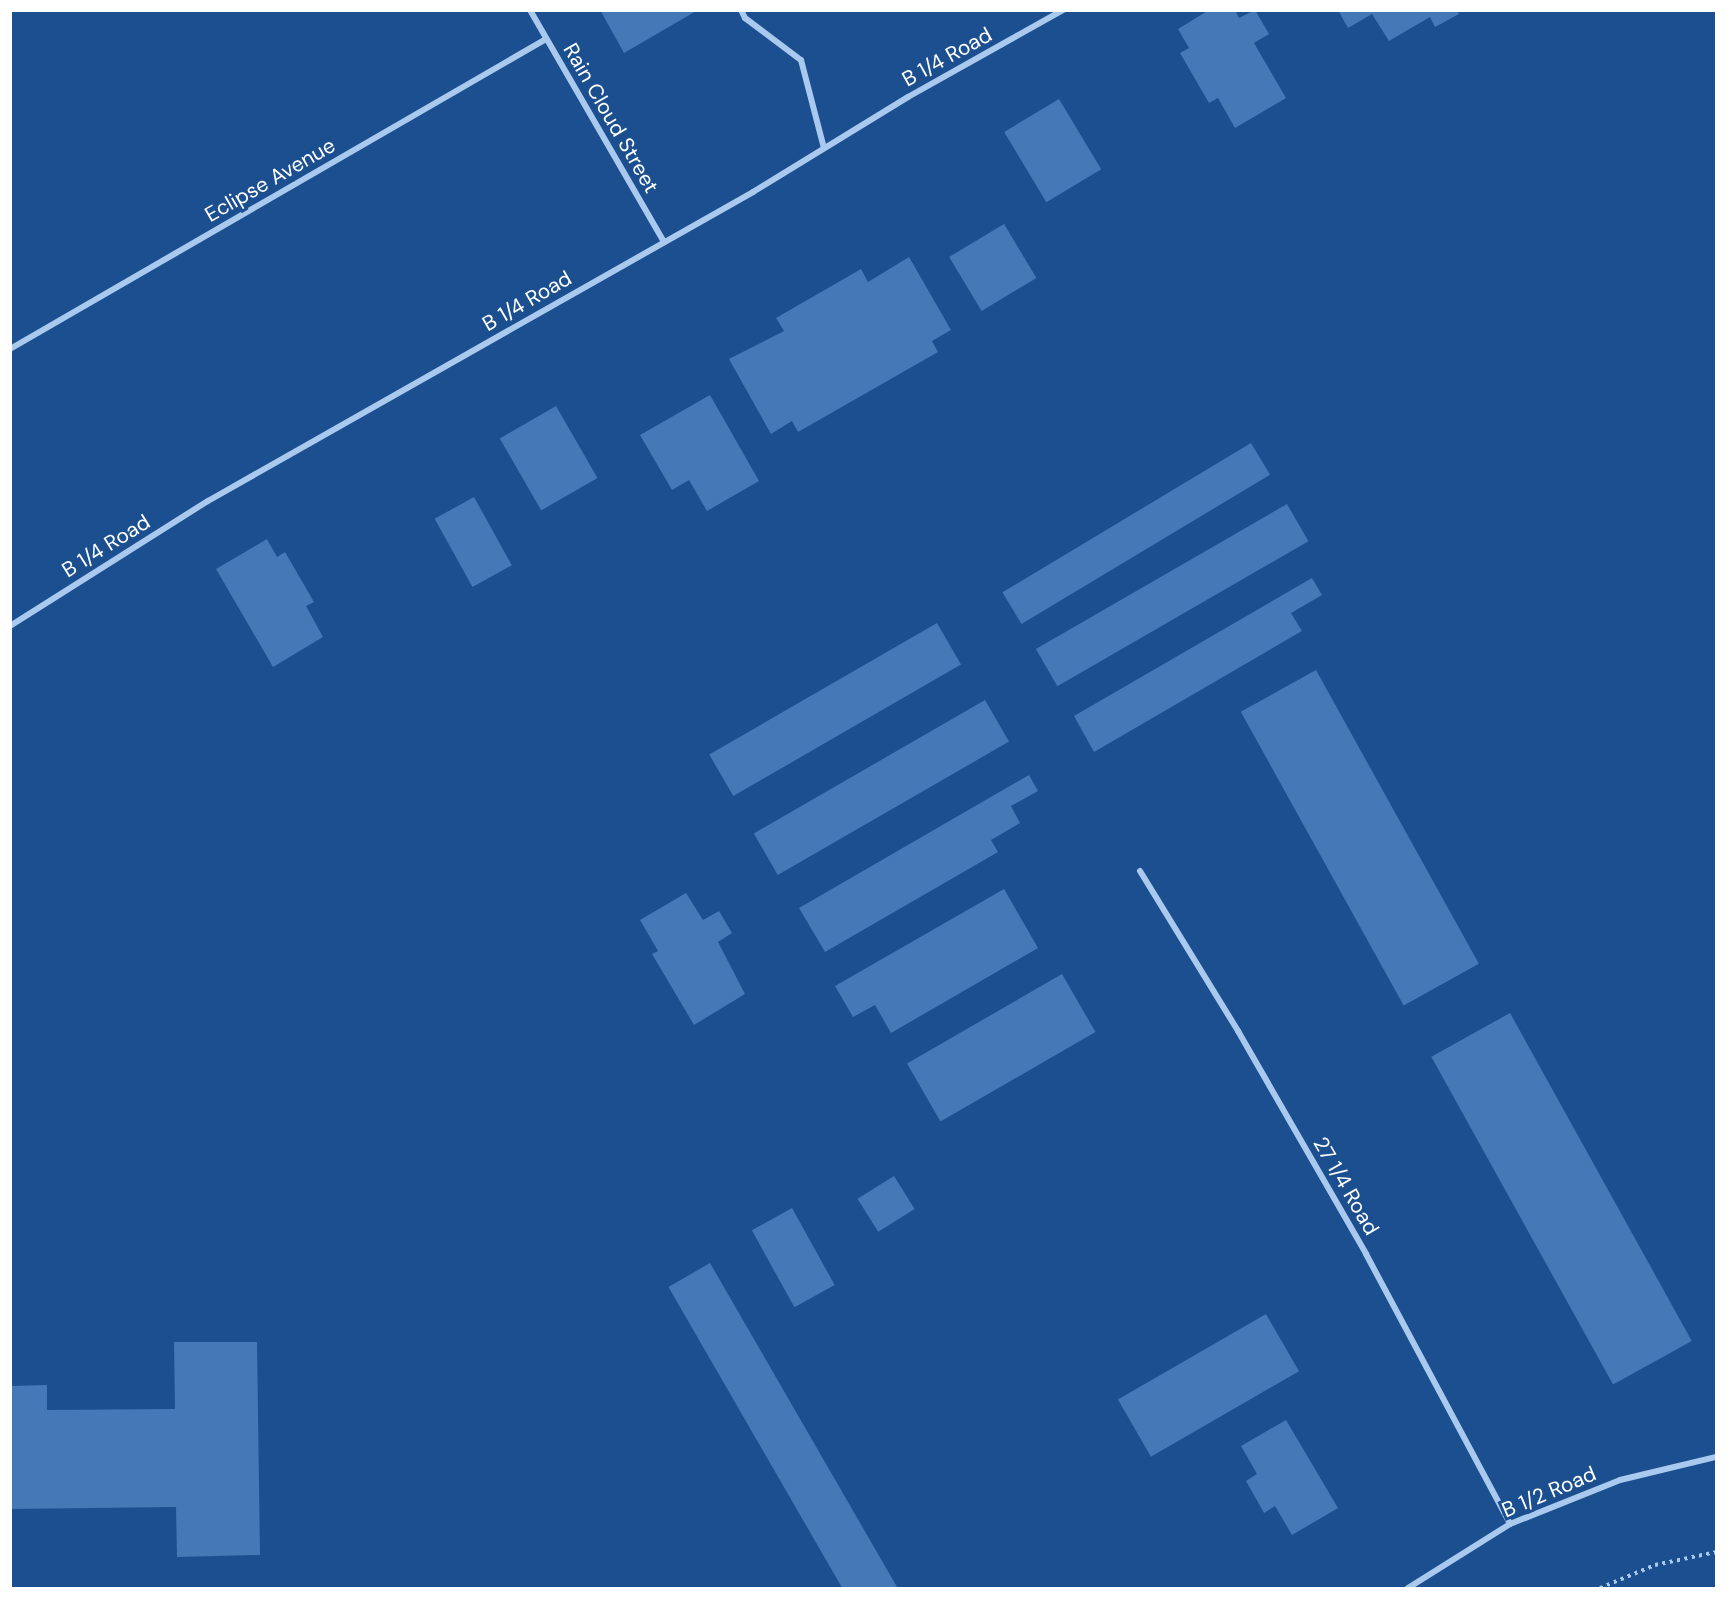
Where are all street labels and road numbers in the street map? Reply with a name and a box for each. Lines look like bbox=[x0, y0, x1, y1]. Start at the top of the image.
street label: B 1/4 Road bbox=[898, 22, 996, 92]
street label: Rain Cloud Street bbox=[558, 39, 664, 197]
street label: Eclipse Avenue bbox=[200, 133, 340, 227]
street label: B 1/4 Road bbox=[478, 265, 576, 337]
street label: B 1/4 Road bbox=[57, 509, 155, 583]
street label: 27 1/4 Road bbox=[1308, 1132, 1384, 1240]
street label: B 1/2 Road bbox=[1498, 1461, 1600, 1523]

